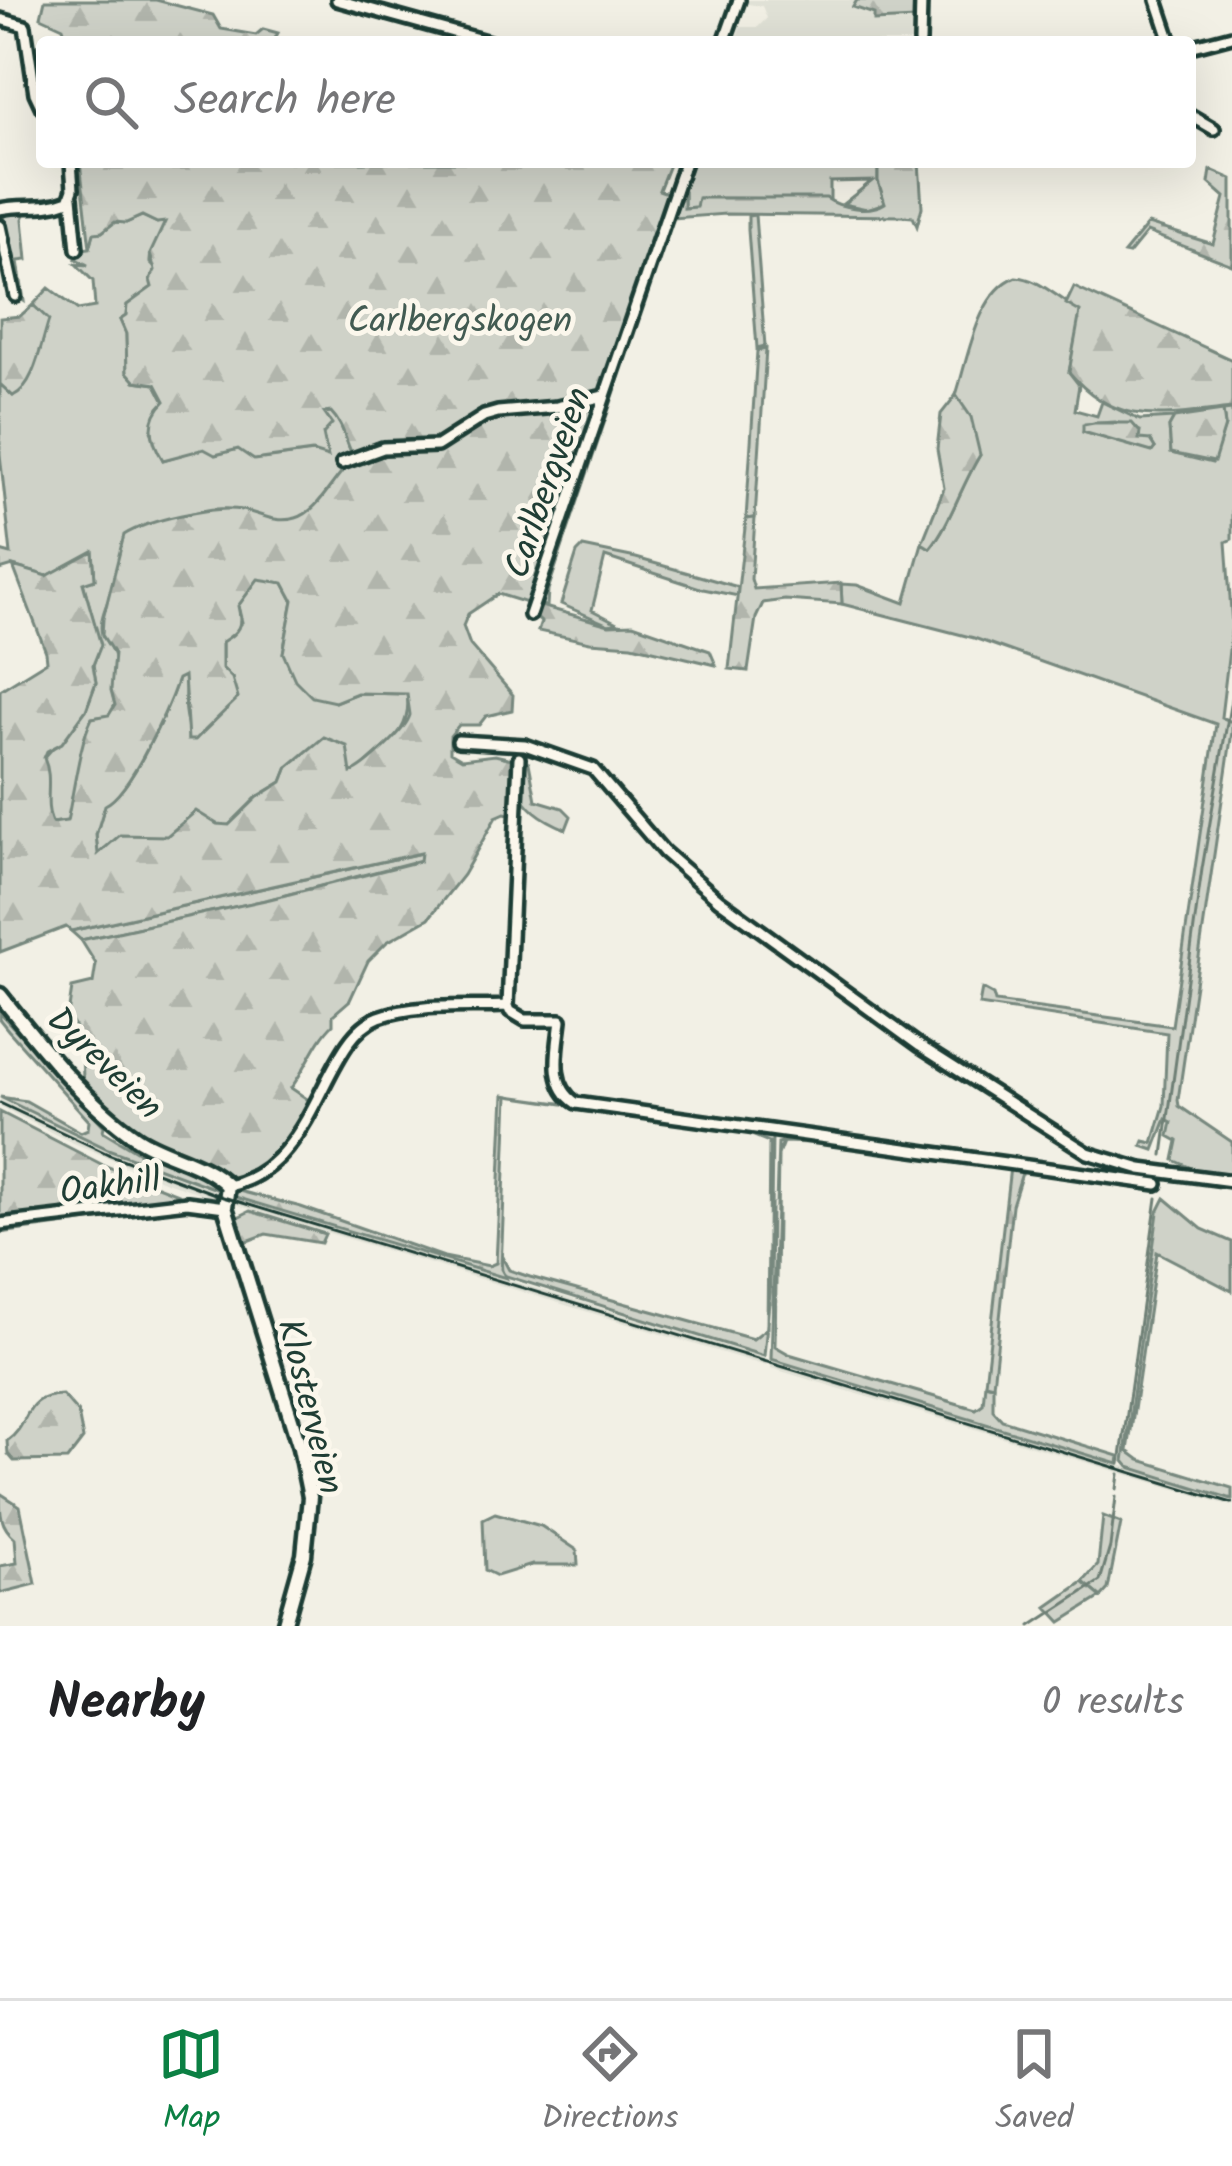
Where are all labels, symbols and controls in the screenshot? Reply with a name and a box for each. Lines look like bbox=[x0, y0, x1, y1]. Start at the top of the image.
search box bbox=[36, 36, 1196, 168]
text: Search here bbox=[174, 66, 396, 138]
icon: search bbox=[78, 69, 144, 135]
park label: Carlbergskogen bbox=[348, 294, 572, 351]
street label: Carlbergveien bbox=[490, 380, 609, 586]
street label: Dyreveien bbox=[32, 994, 175, 1135]
street label: Oakhill bbox=[57, 1153, 164, 1222]
street label: Klosterveien bbox=[259, 1313, 358, 1501]
text: Nearby bbox=[48, 1664, 205, 1745]
text: 0 results bbox=[1042, 1673, 1184, 1735]
tab: Map bbox=[158, 2021, 224, 2146]
tab: Directions bbox=[541, 2021, 678, 2146]
tab: Saved bbox=[995, 2021, 1074, 2146]

